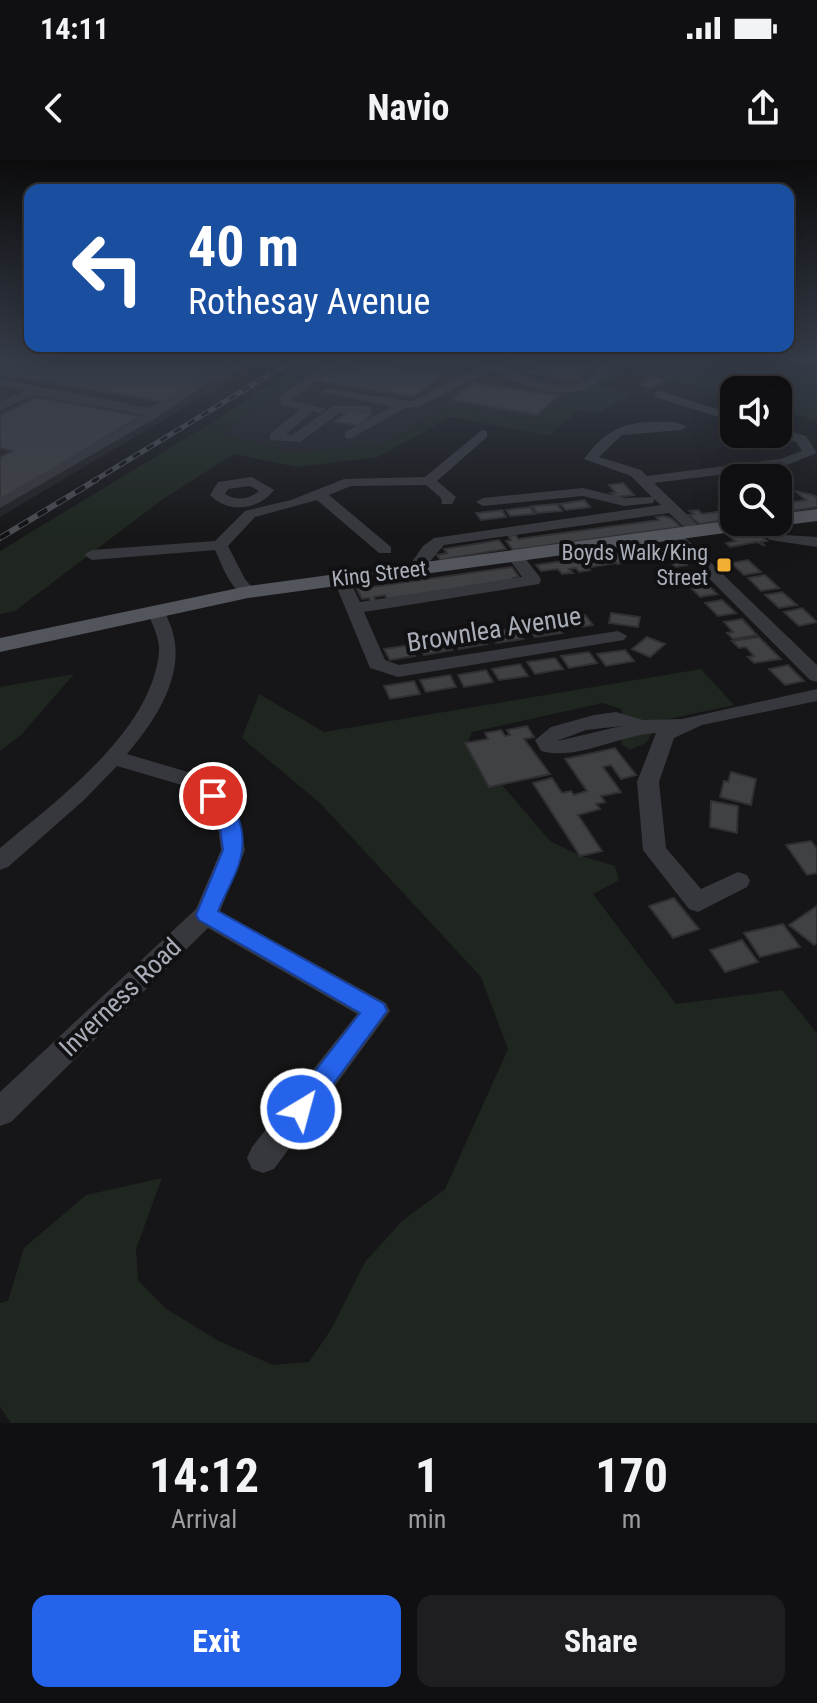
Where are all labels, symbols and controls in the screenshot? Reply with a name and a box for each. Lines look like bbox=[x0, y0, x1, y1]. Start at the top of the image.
text: 14:11 bbox=[40, 11, 109, 46]
icon: back bbox=[32, 86, 76, 130]
icon: share bbox=[741, 86, 785, 130]
text: Navio bbox=[368, 87, 449, 129]
text: 40 m bbox=[188, 214, 299, 280]
icon: left bbox=[56, 216, 160, 320]
text: Rothesay Avenue bbox=[188, 281, 430, 323]
map controls bbox=[720, 376, 792, 536]
button: sound bbox=[720, 376, 792, 448]
button: search bbox=[720, 464, 792, 536]
place label: Boyds Walk/King Street bbox=[561, 540, 708, 590]
street label: King Street bbox=[330, 555, 428, 592]
marker: Boyds Walk/King Street bbox=[715, 556, 733, 574]
street label: Brownlea Avenue bbox=[405, 600, 583, 658]
pin bbox=[179, 762, 247, 830]
icon: arrive bbox=[191, 774, 235, 818]
street label: Inverness Road bbox=[53, 932, 187, 1062]
position arrow bbox=[259, 1067, 343, 1151]
text: 14:12 bbox=[149, 1447, 259, 1504]
text: 1 bbox=[415, 1447, 439, 1504]
text: 170 bbox=[595, 1447, 668, 1504]
text: Arrival bbox=[171, 1504, 237, 1534]
text: min bbox=[408, 1504, 446, 1534]
text: m bbox=[622, 1504, 641, 1534]
button: Exit bbox=[32, 1595, 401, 1687]
button: Share bbox=[417, 1595, 785, 1687]

